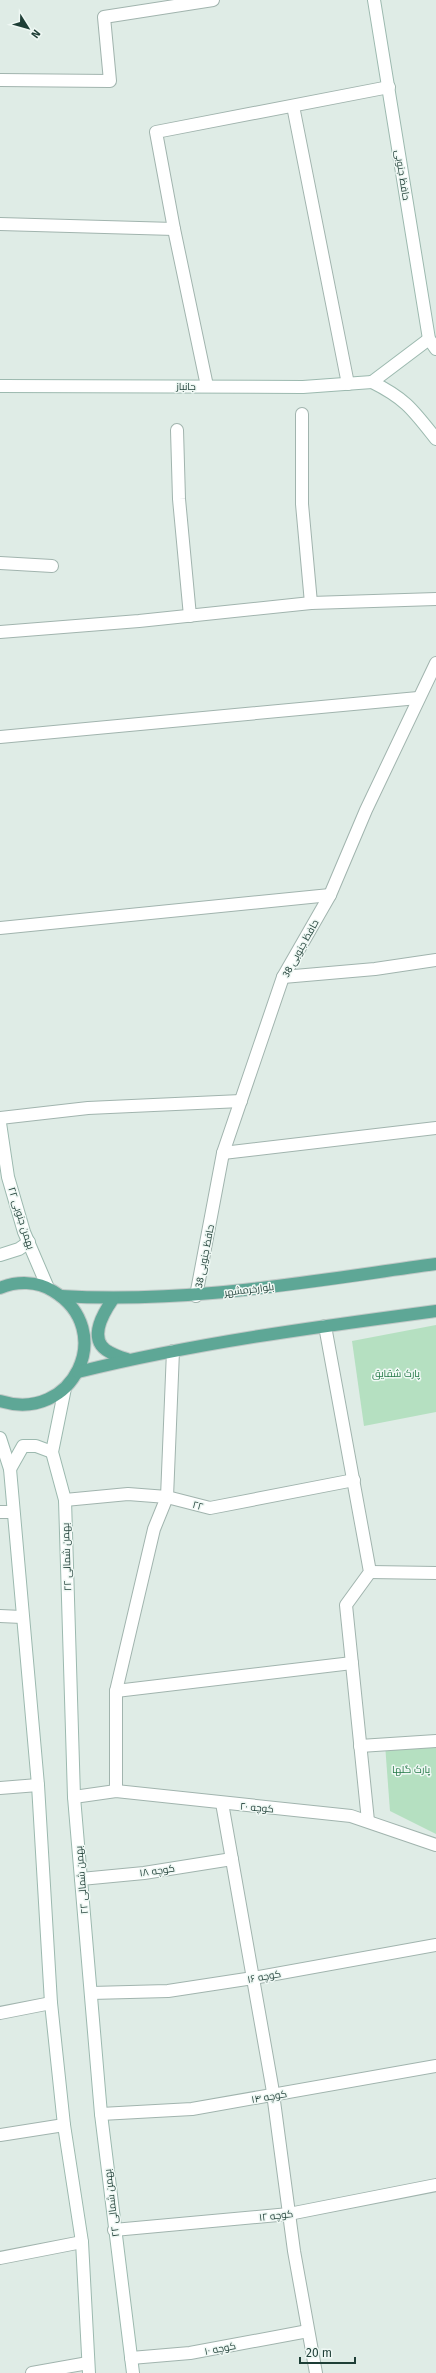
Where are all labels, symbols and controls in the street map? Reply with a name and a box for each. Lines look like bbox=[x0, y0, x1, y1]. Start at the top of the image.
north arrow bbox=[8, 8, 48, 48]
text: N bbox=[28, 27, 43, 41]
street label: حافظ جنوبی bbox=[392, 149, 412, 201]
street label: جانباز bbox=[175, 381, 196, 393]
street label: حافظ جنوبی 38 bbox=[280, 918, 322, 979]
street label: ۲۲ بهمن جنوبی bbox=[5, 1186, 37, 1251]
street label: حافظ جنوبی 38 bbox=[193, 1224, 217, 1289]
street label: بلوارخرمشهر bbox=[223, 1281, 275, 1299]
park label: پارک شقایق bbox=[372, 1368, 420, 1380]
street label: ۲۲ bbox=[191, 1499, 204, 1513]
street label: ۲۲ بهمن شمالی bbox=[60, 1523, 74, 1591]
park label: پارک گلها bbox=[392, 1764, 430, 1776]
street label: کوچه ۲۰ bbox=[240, 1801, 274, 1815]
street label: ۲۲ بهمن شمالی bbox=[73, 1845, 91, 1915]
street label: کوچه ۱۸ bbox=[139, 1863, 175, 1879]
street label: کوچه ۱۶ bbox=[246, 1968, 282, 1986]
street label: کوچه ۱۴ bbox=[251, 2088, 288, 2106]
street label: ۲۲ بهمن شمالی bbox=[102, 2168, 122, 2238]
street label: کوچه ۱۲ bbox=[258, 2208, 294, 2224]
scale bar bbox=[300, 2339, 355, 2365]
street label: کوچه ۱۰ bbox=[204, 2340, 237, 2358]
text: 20 m bbox=[306, 2346, 332, 2360]

